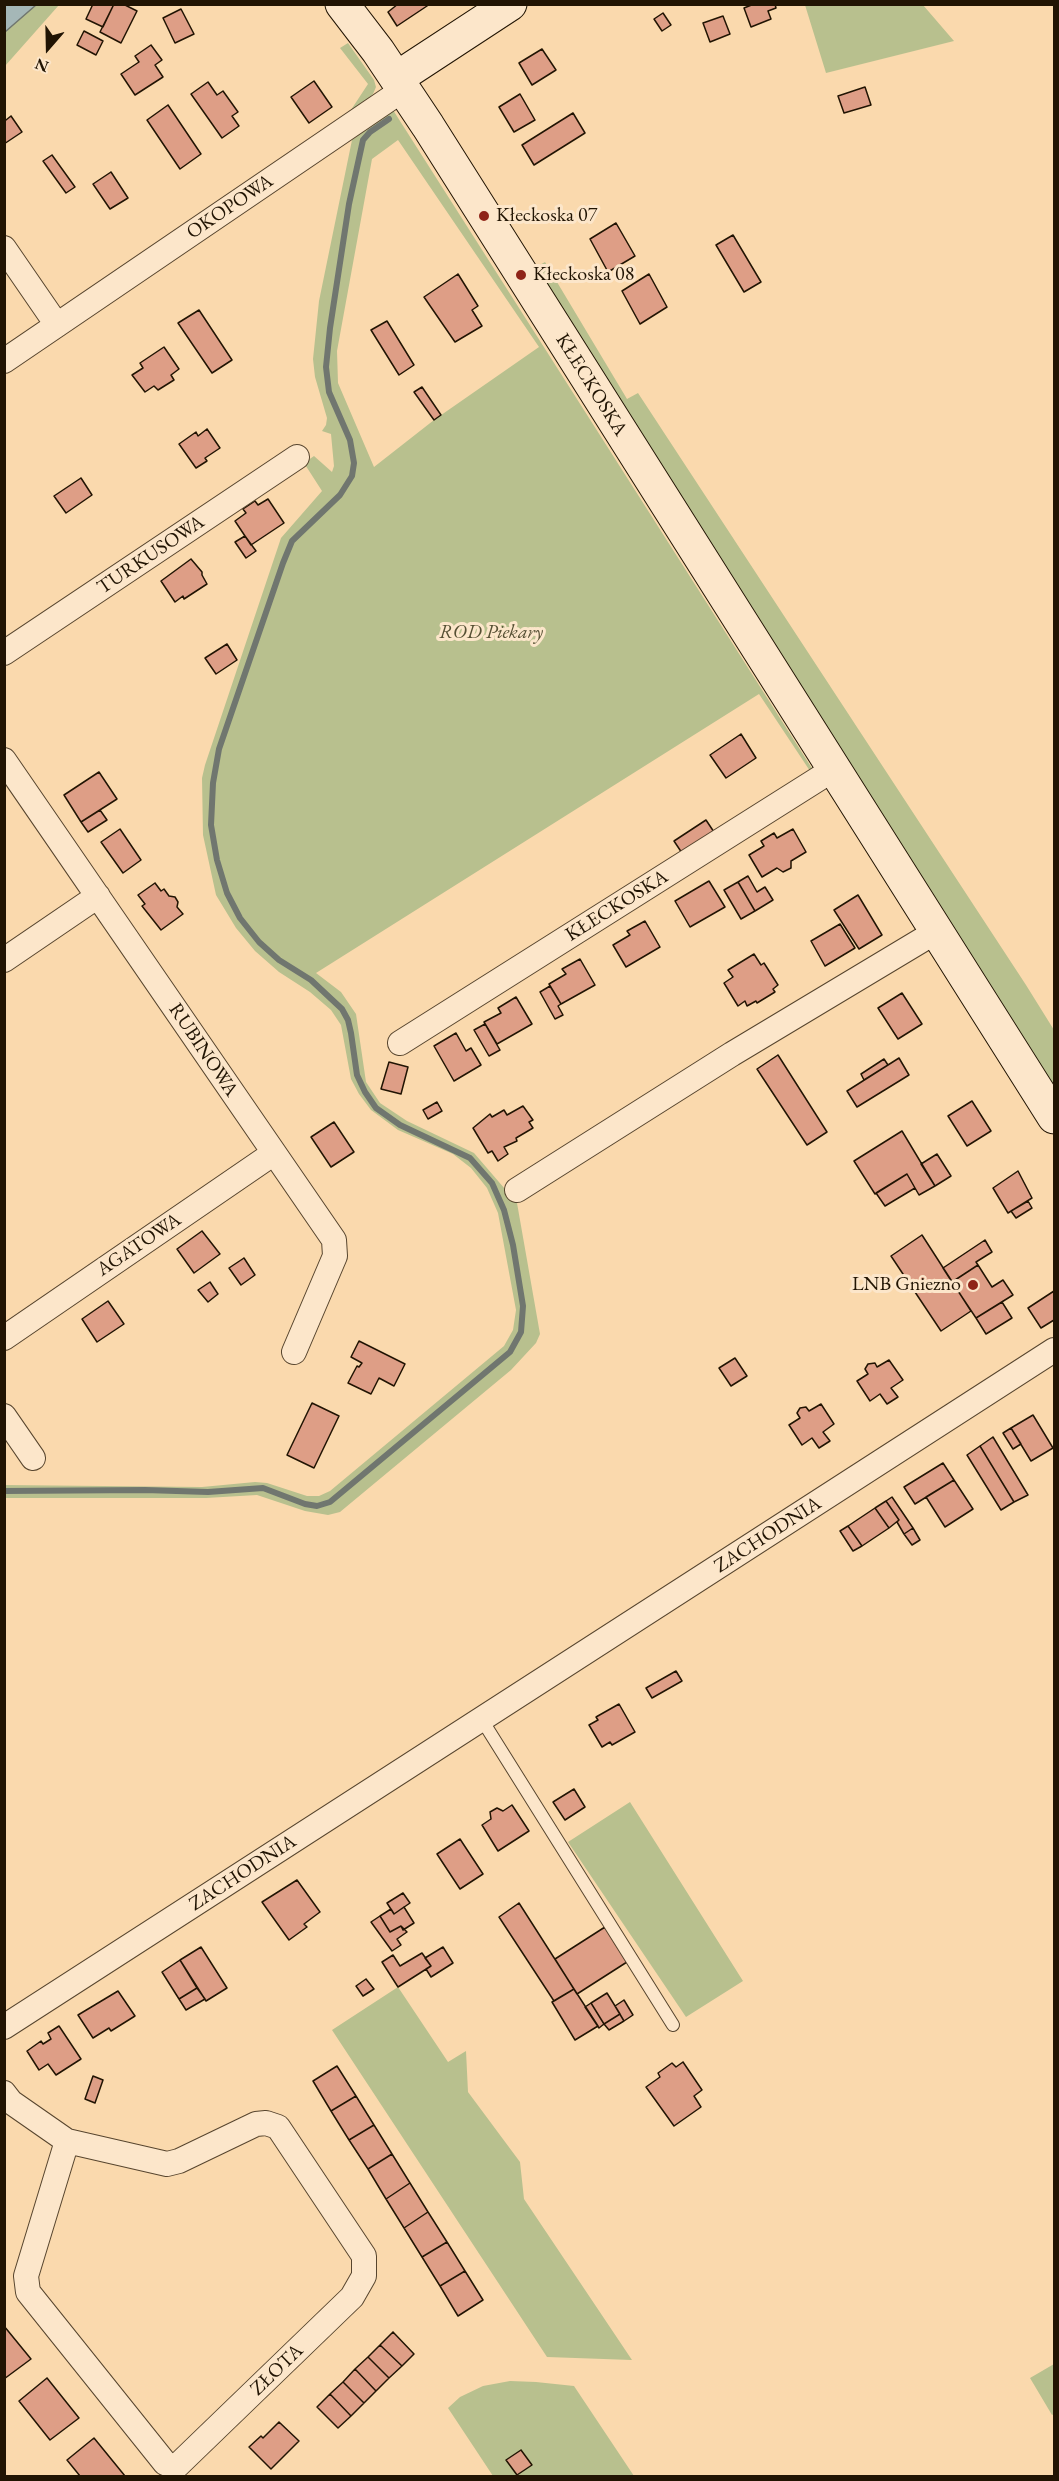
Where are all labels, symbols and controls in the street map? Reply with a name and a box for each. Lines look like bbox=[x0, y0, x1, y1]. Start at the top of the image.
north arrow bbox=[18, 18, 78, 78]
text: N bbox=[32, 53, 51, 77]
street label: OKOPOWA bbox=[182, 169, 278, 245]
place label: Kłeckoska 07 bbox=[496, 204, 597, 228]
marker: Kłeckoska 07 bbox=[477, 209, 491, 223]
place label: Kłeckoska 08 bbox=[533, 263, 634, 287]
marker: Kłeckoska 08 bbox=[514, 268, 528, 282]
street label: KŁECKOSKA bbox=[550, 329, 632, 441]
street label: TURKUSOWA bbox=[93, 510, 209, 600]
park label: ROD Piekary bbox=[439, 621, 543, 645]
street label: KŁECKOSKA bbox=[561, 865, 673, 947]
street label: RUBINOWA bbox=[163, 999, 243, 1101]
street label: AGATOWA bbox=[92, 1208, 186, 1282]
place label: LNB Gniezno bbox=[852, 1273, 961, 1297]
marker: LNB Gniezno bbox=[966, 1278, 980, 1292]
street label: ZACHODNIA bbox=[710, 1492, 826, 1578]
street label: ZACHODNIA bbox=[185, 1830, 301, 1916]
street label: ZŁOTA bbox=[246, 2339, 308, 2401]

